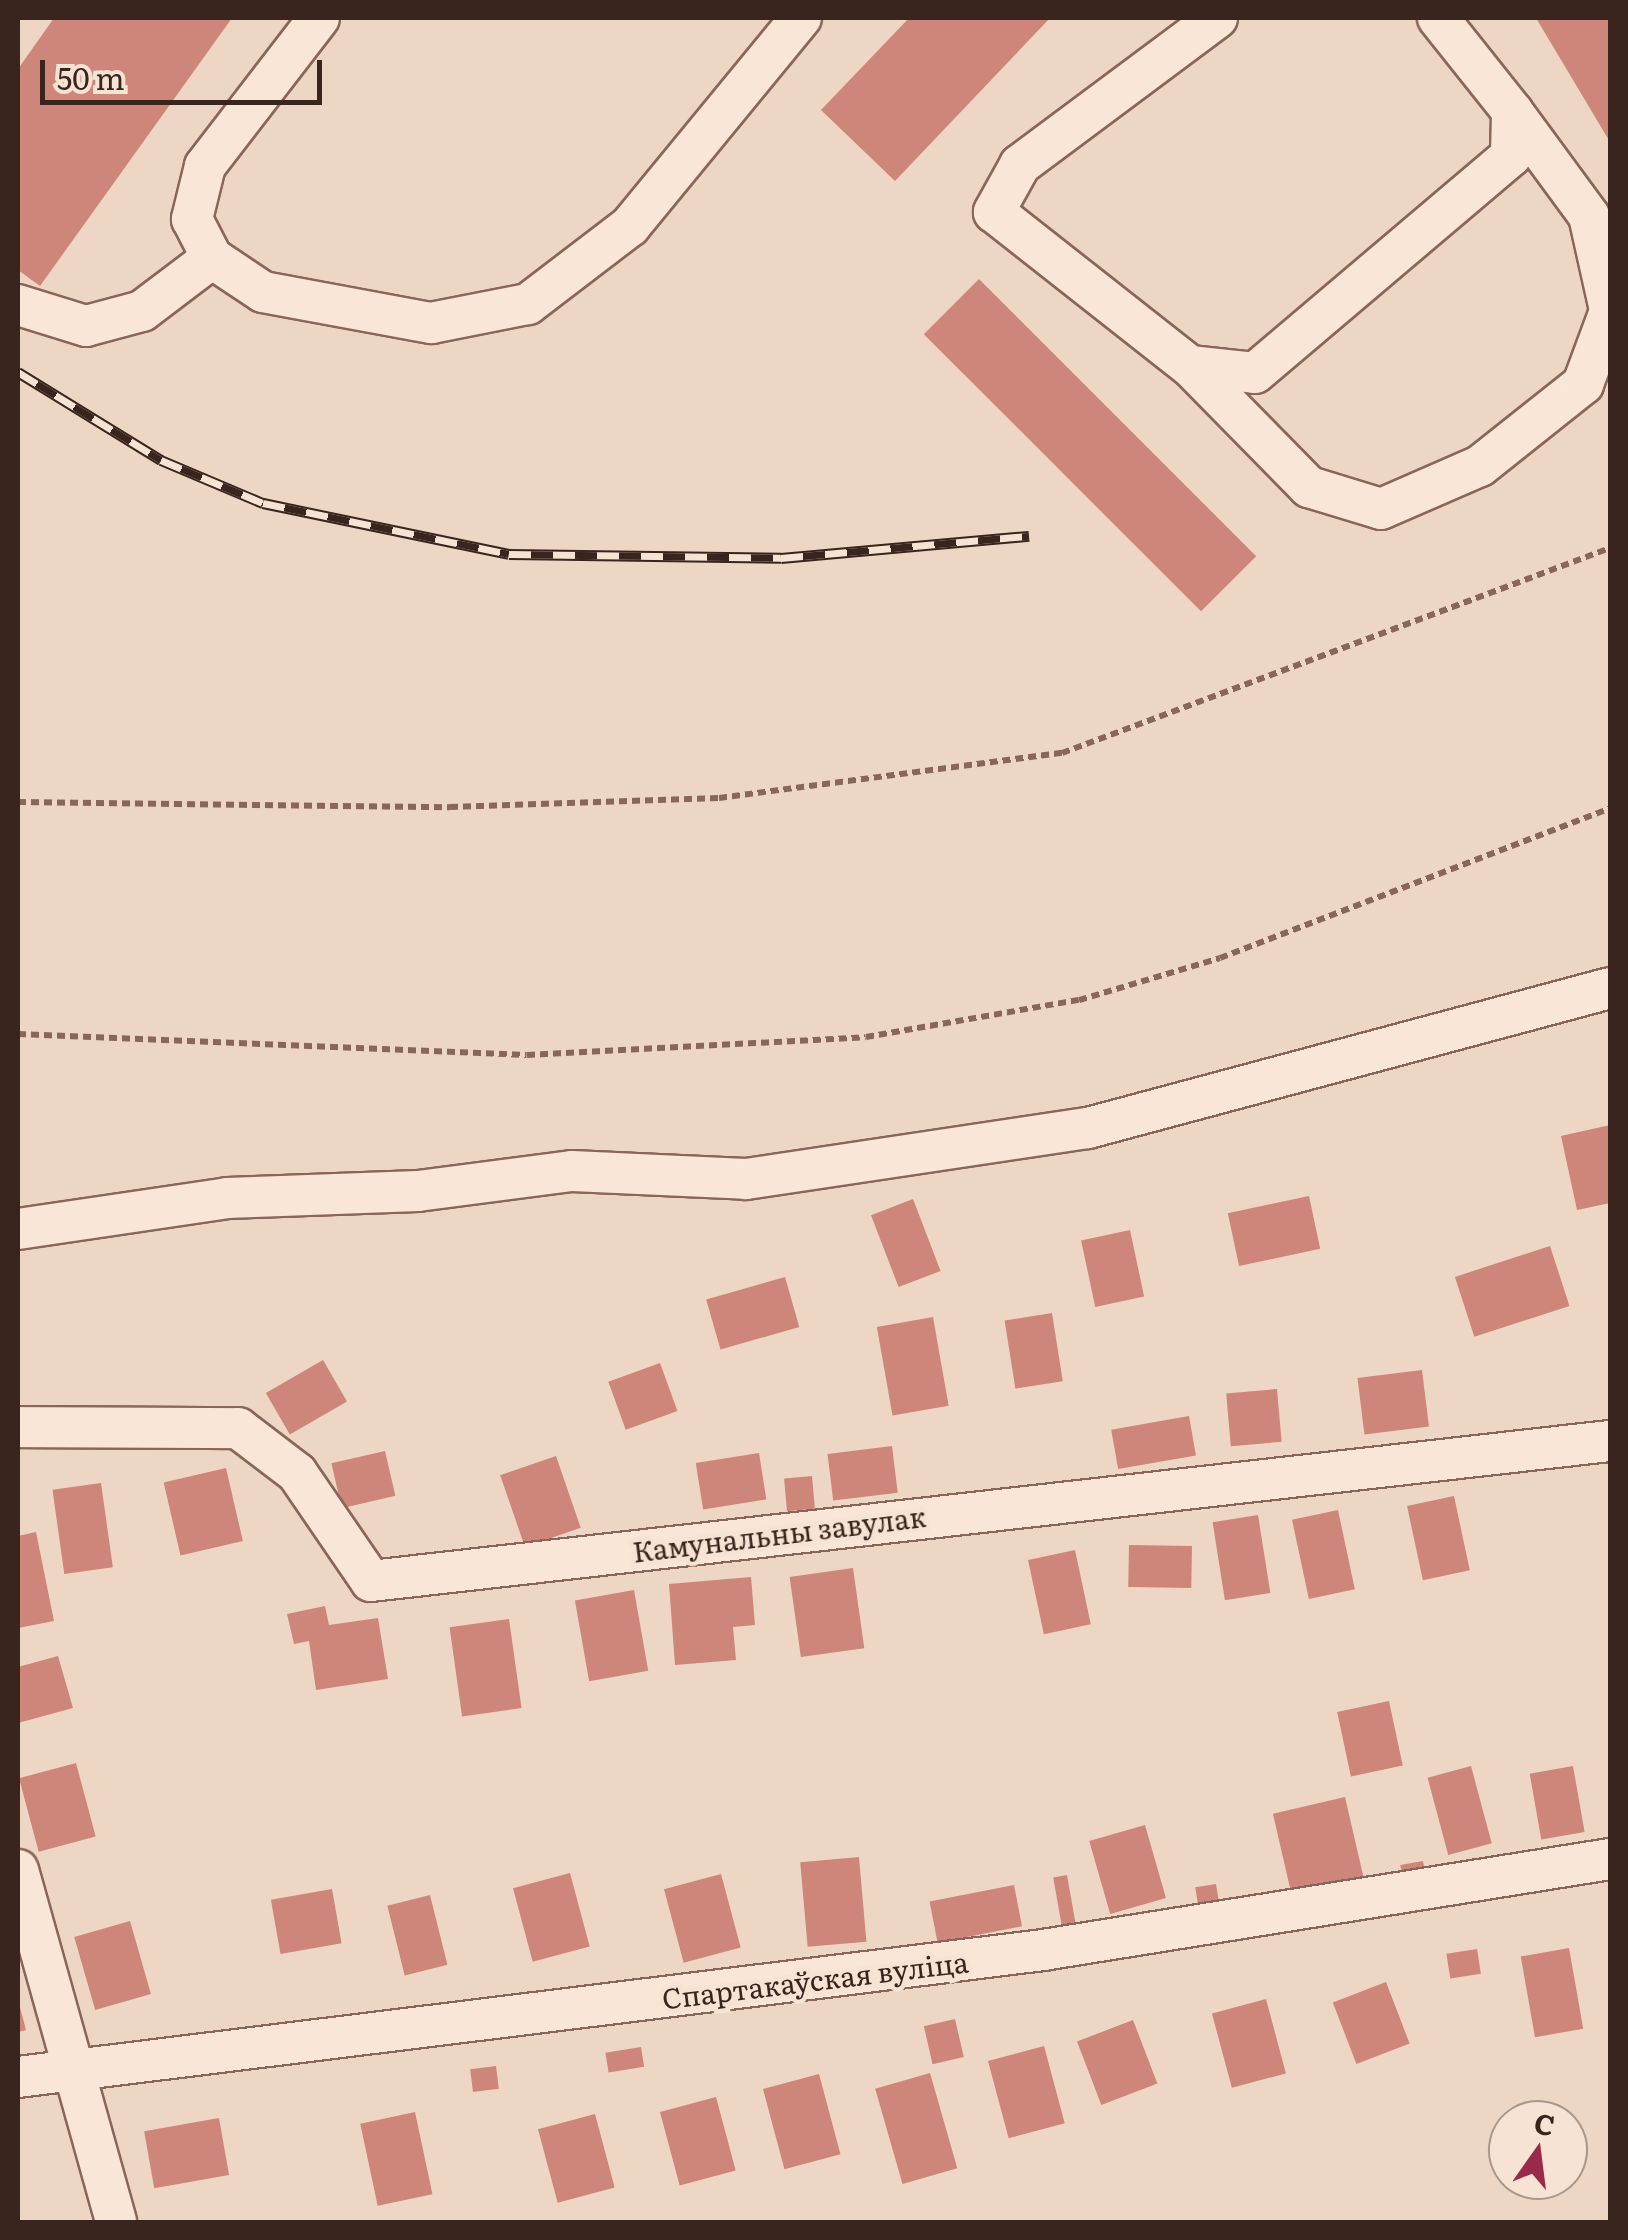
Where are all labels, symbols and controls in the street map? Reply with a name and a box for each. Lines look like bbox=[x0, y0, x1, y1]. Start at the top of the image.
scale bar bbox=[45, 40, 328, 102]
text: 50 m bbox=[57, 55, 125, 99]
street label: Камунальны завулак bbox=[631, 1498, 927, 1568]
street label: Спартакаўская вуліца bbox=[660, 1944, 970, 2014]
north arrow bbox=[1488, 2100, 1588, 2200]
text: С bbox=[1530, 2100, 1559, 2146]

